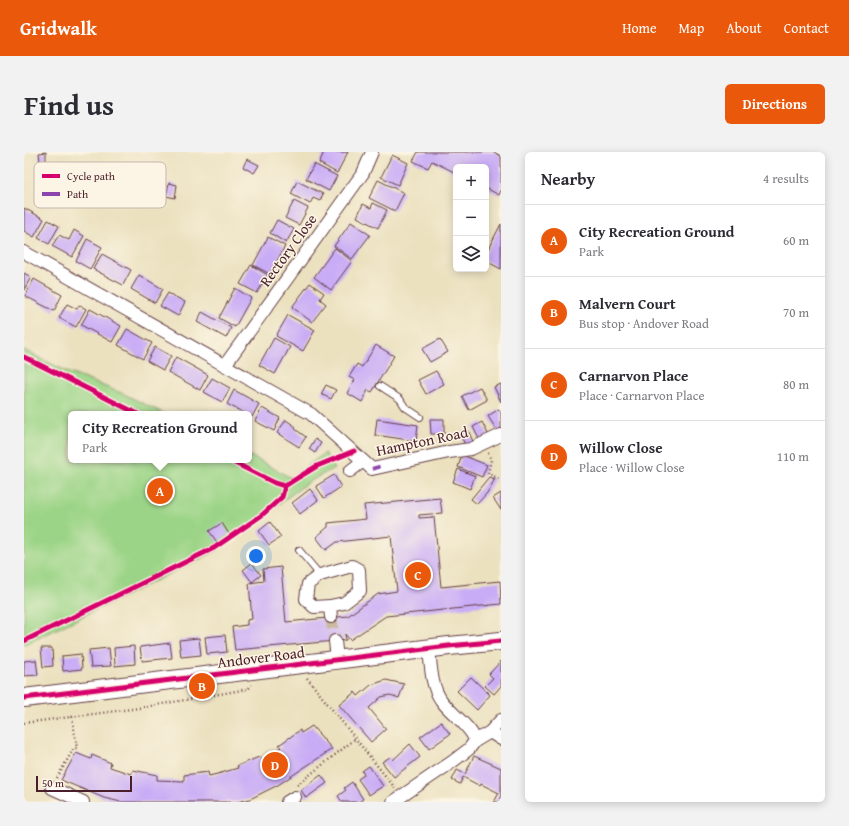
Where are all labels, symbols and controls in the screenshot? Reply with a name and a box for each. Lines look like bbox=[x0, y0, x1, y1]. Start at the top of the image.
text: Gridwalk bbox=[20, 14, 97, 42]
text: Home bbox=[622, 18, 657, 38]
text: Map bbox=[679, 18, 704, 38]
text: About bbox=[726, 18, 762, 38]
text: Contact bbox=[784, 18, 829, 38]
text: Find us bbox=[24, 84, 114, 125]
button: Directions bbox=[725, 84, 825, 124]
legend bbox=[34, 162, 166, 208]
map controls bbox=[453, 164, 489, 272]
button: + bbox=[453, 164, 489, 200]
text: Nearby bbox=[541, 166, 595, 191]
text: Cycle path bbox=[67, 168, 116, 184]
text: 4 results bbox=[763, 169, 809, 188]
text: Path bbox=[67, 186, 89, 202]
button: − bbox=[453, 200, 489, 236]
street label: Rectory Close bbox=[254, 209, 322, 291]
text: City Recreation Ground bbox=[579, 221, 734, 242]
text: A bbox=[550, 231, 558, 250]
text: 60 m bbox=[783, 231, 809, 250]
button: layers bbox=[453, 236, 489, 272]
text: Park bbox=[579, 242, 604, 261]
text: Malvern Court bbox=[579, 293, 676, 314]
text: B bbox=[550, 303, 558, 322]
text: 70 m bbox=[783, 303, 809, 322]
text: Bus stop · Andover Road bbox=[579, 314, 709, 333]
text: Carnarvon Place bbox=[579, 365, 688, 386]
text: C bbox=[550, 375, 558, 394]
text: 80 m bbox=[783, 375, 809, 394]
text: Place · Carnarvon Place bbox=[579, 386, 705, 405]
popup bbox=[68, 411, 252, 463]
text: City Recreation Ground bbox=[82, 417, 238, 438]
street label: Hampton Road bbox=[374, 421, 470, 461]
text: Willow Close bbox=[579, 437, 663, 458]
text: Park bbox=[82, 438, 107, 457]
text: D bbox=[550, 447, 558, 466]
text: 110 m bbox=[777, 447, 809, 466]
text: Place · Willow Close bbox=[579, 458, 685, 477]
pin: A bbox=[147, 476, 173, 506]
your location bbox=[246, 546, 266, 566]
pin: C bbox=[405, 560, 431, 590]
street label: Andover Road bbox=[216, 641, 306, 673]
pin: B bbox=[189, 671, 215, 701]
pin: D bbox=[262, 750, 288, 780]
scale bar bbox=[36, 774, 132, 793]
text: 50 m bbox=[42, 775, 64, 791]

